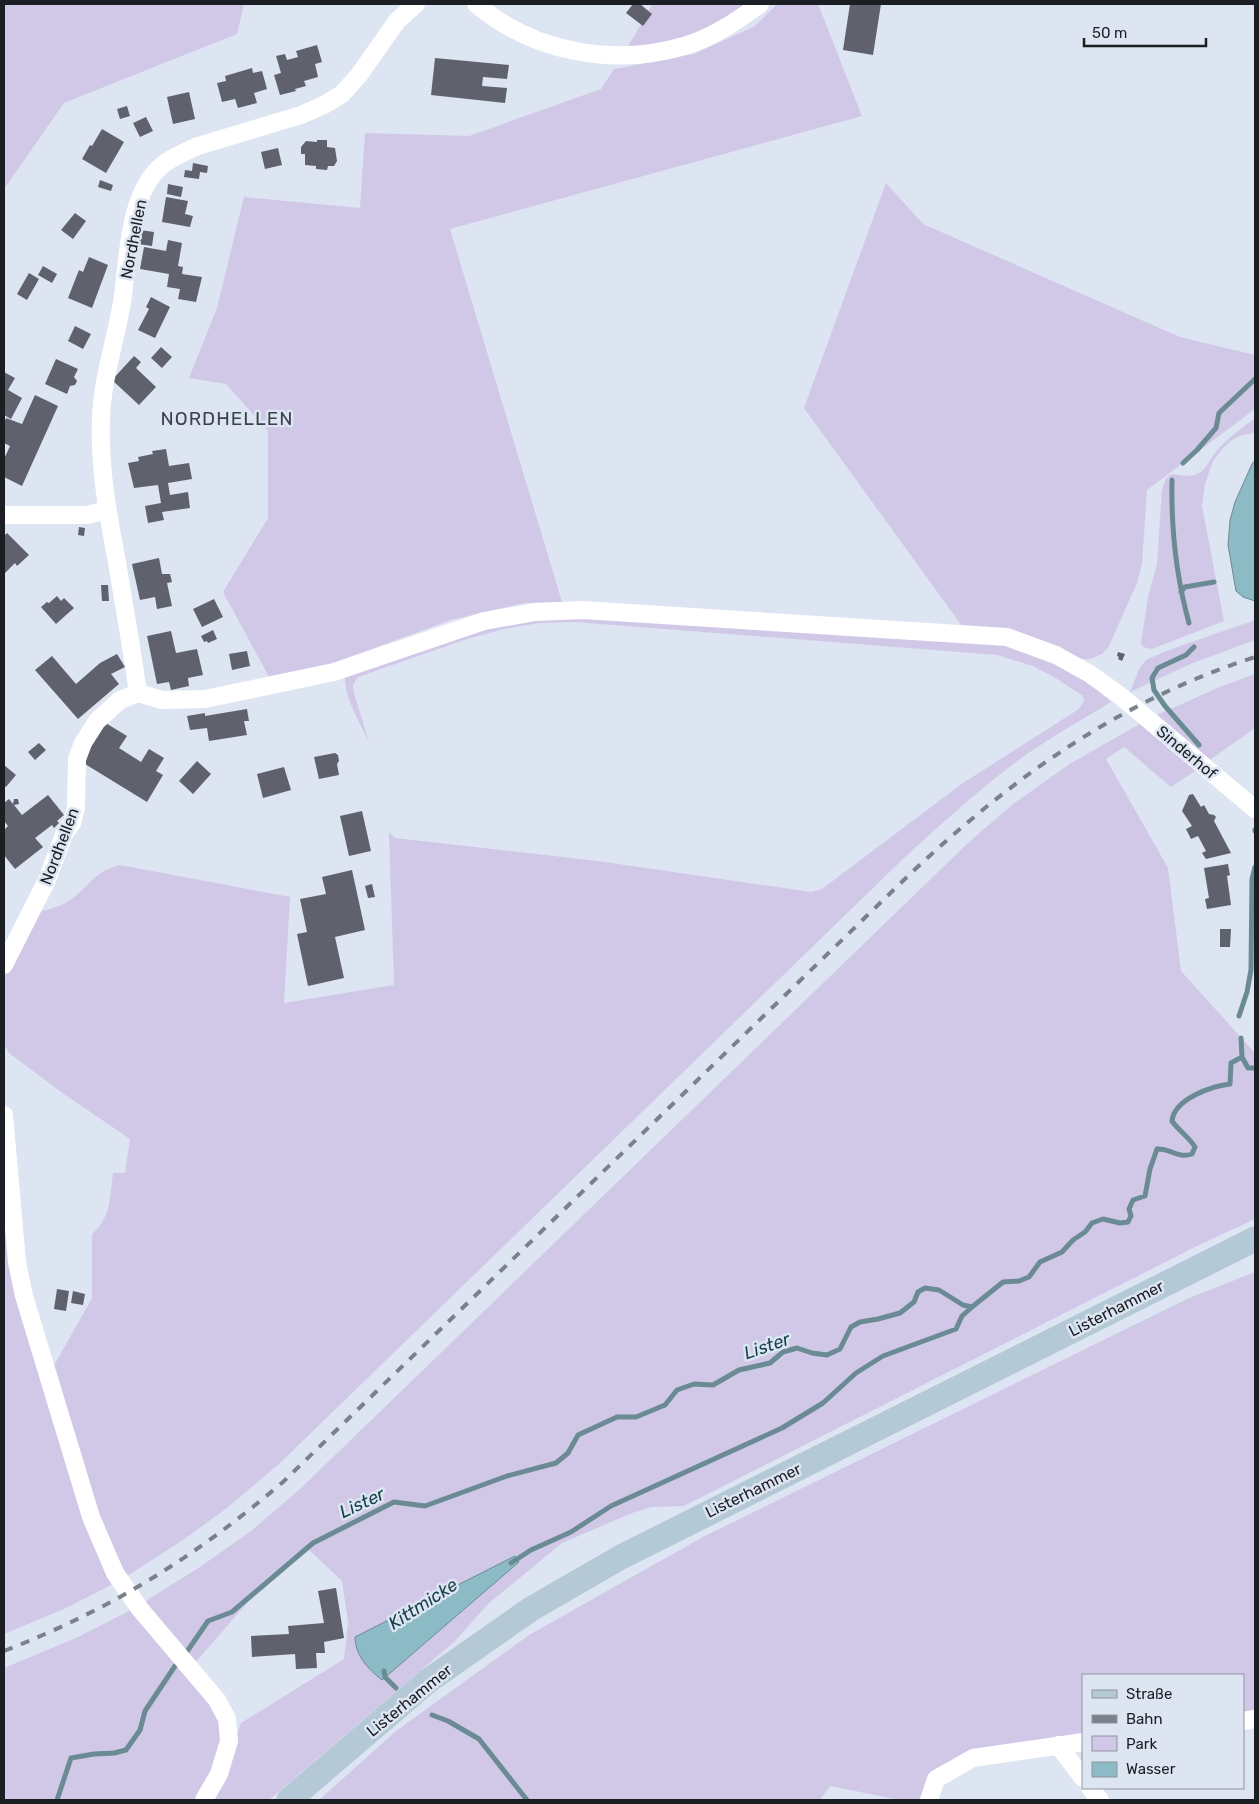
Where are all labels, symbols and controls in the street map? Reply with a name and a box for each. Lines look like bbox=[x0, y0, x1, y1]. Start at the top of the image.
scale bar bbox=[1084, 15, 1206, 47]
text: 50 m bbox=[1092, 24, 1127, 42]
street label: Nordhellen bbox=[116, 198, 151, 281]
district label: NORDHELLEN bbox=[161, 407, 293, 430]
street label: Sinderhof bbox=[1153, 722, 1221, 784]
street label: Nordhellen bbox=[36, 805, 83, 887]
street label: Listerhammer bbox=[1065, 1276, 1167, 1341]
water label: Lister bbox=[741, 1328, 794, 1364]
street label: Listerhammer bbox=[702, 1459, 804, 1522]
water label: Lister bbox=[336, 1483, 389, 1523]
water label: Kittmicke bbox=[384, 1574, 462, 1634]
street label: Listerhammer bbox=[363, 1660, 456, 1741]
legend bbox=[1082, 1674, 1244, 1789]
text: Straße bbox=[1126, 1685, 1172, 1703]
text: Bahn bbox=[1126, 1710, 1163, 1728]
text: Park bbox=[1126, 1735, 1157, 1753]
text: Wasser bbox=[1126, 1760, 1176, 1778]

